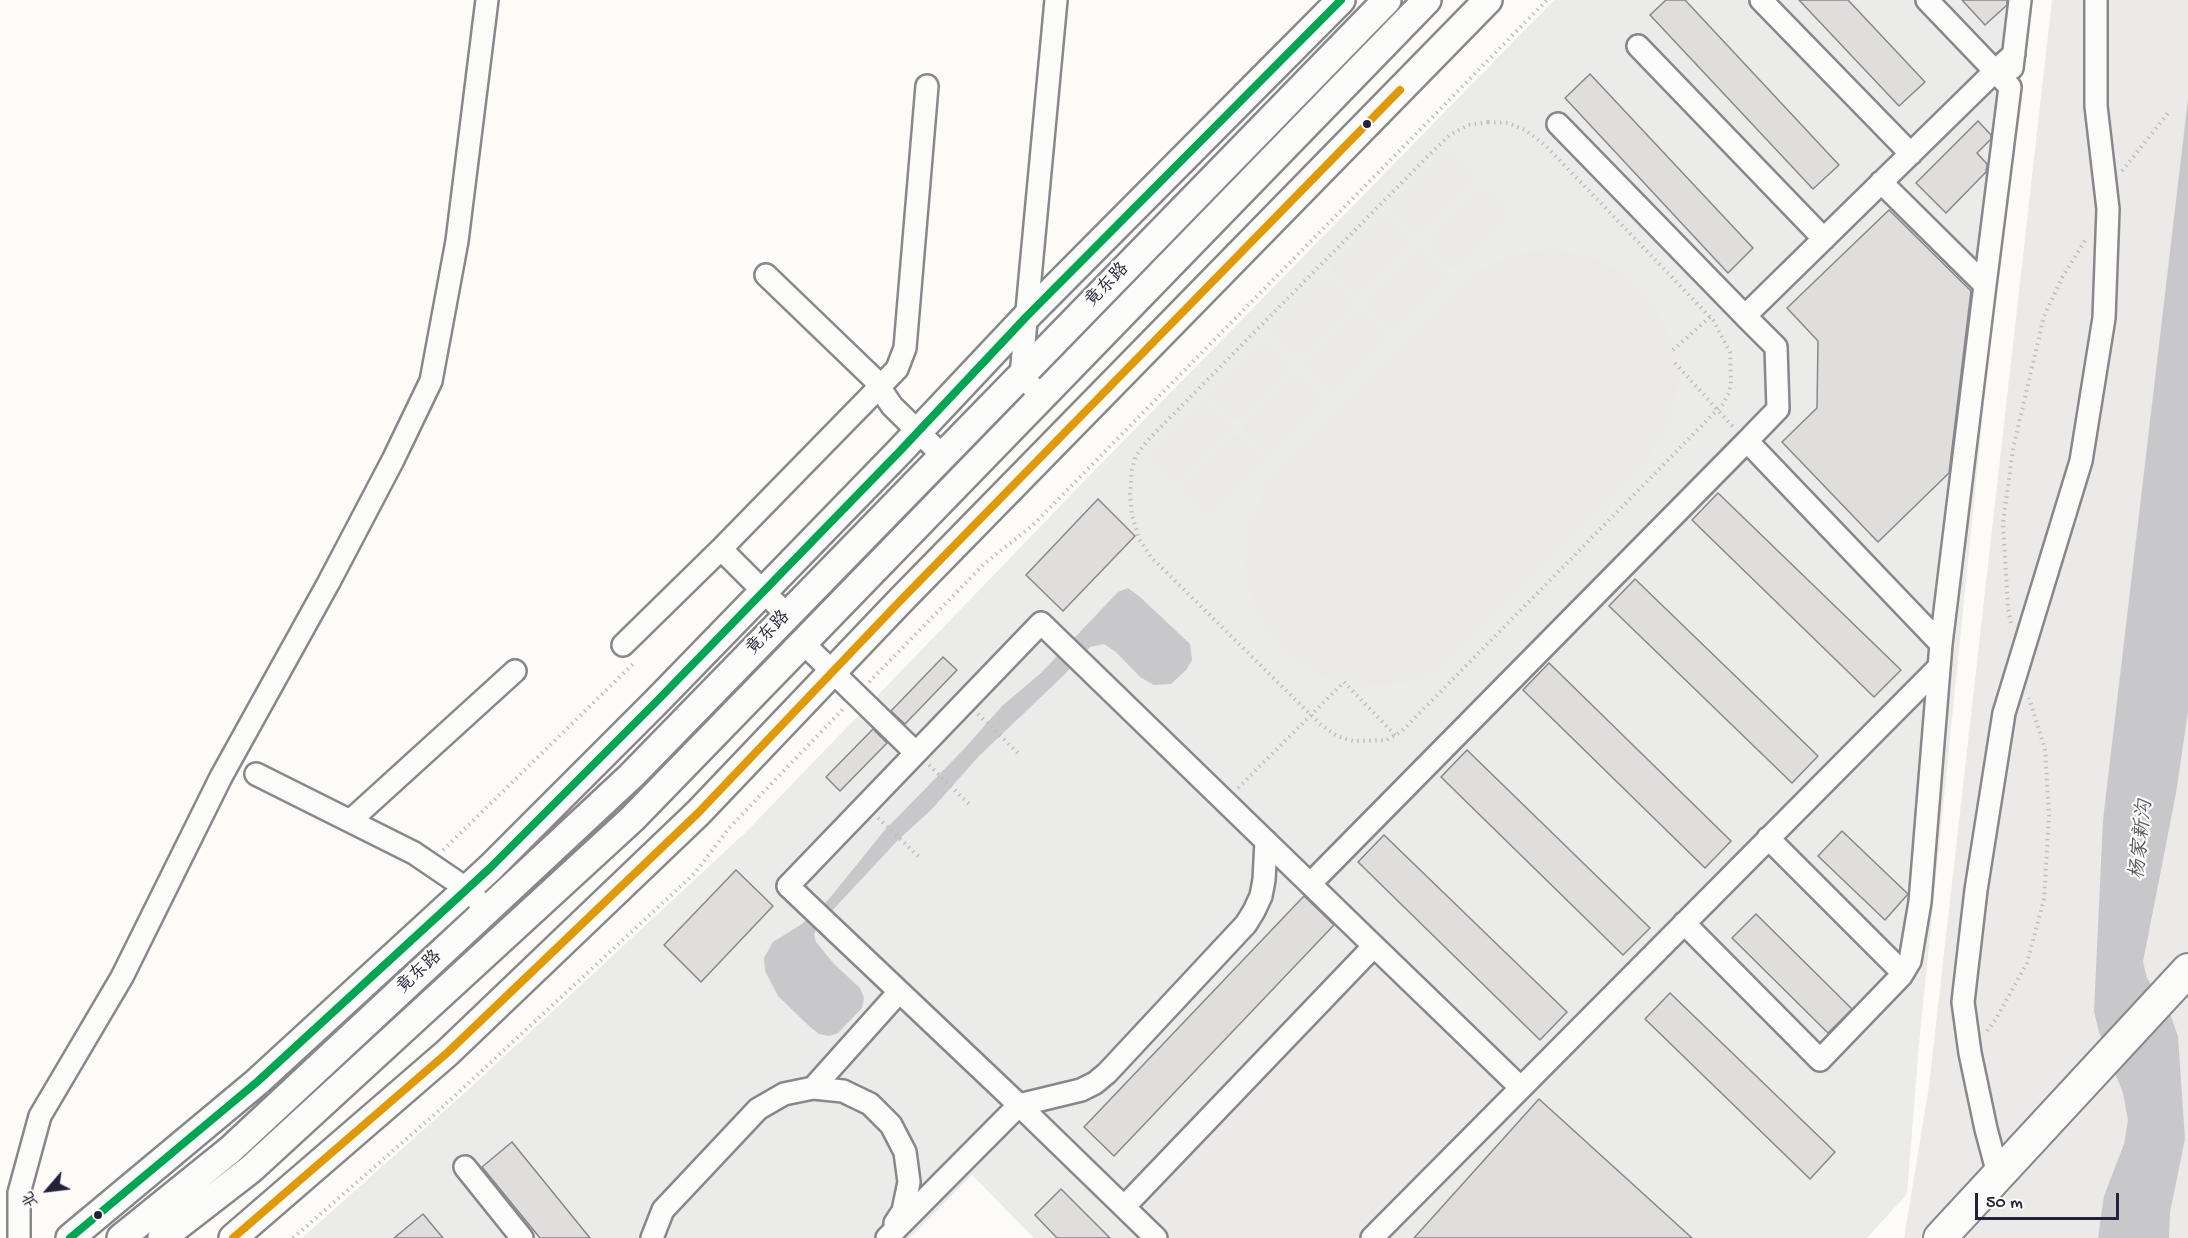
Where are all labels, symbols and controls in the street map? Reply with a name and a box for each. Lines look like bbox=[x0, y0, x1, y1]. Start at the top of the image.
unlabelled marker bbox=[1361, 118, 1373, 130]
street label: 竟东路 bbox=[1081, 259, 1135, 313]
street label: 竟东路 bbox=[742, 607, 796, 661]
water label: 杨家新沟 bbox=[2127, 799, 2159, 881]
street label: 竟东路 bbox=[393, 947, 447, 999]
north arrow bbox=[18, 1160, 78, 1220]
scale bar bbox=[1978, 1181, 2122, 1219]
text: 北 bbox=[20, 1187, 44, 1210]
text: 50 m bbox=[1986, 1193, 2023, 1214]
unlabelled marker bbox=[92, 1209, 104, 1221]

